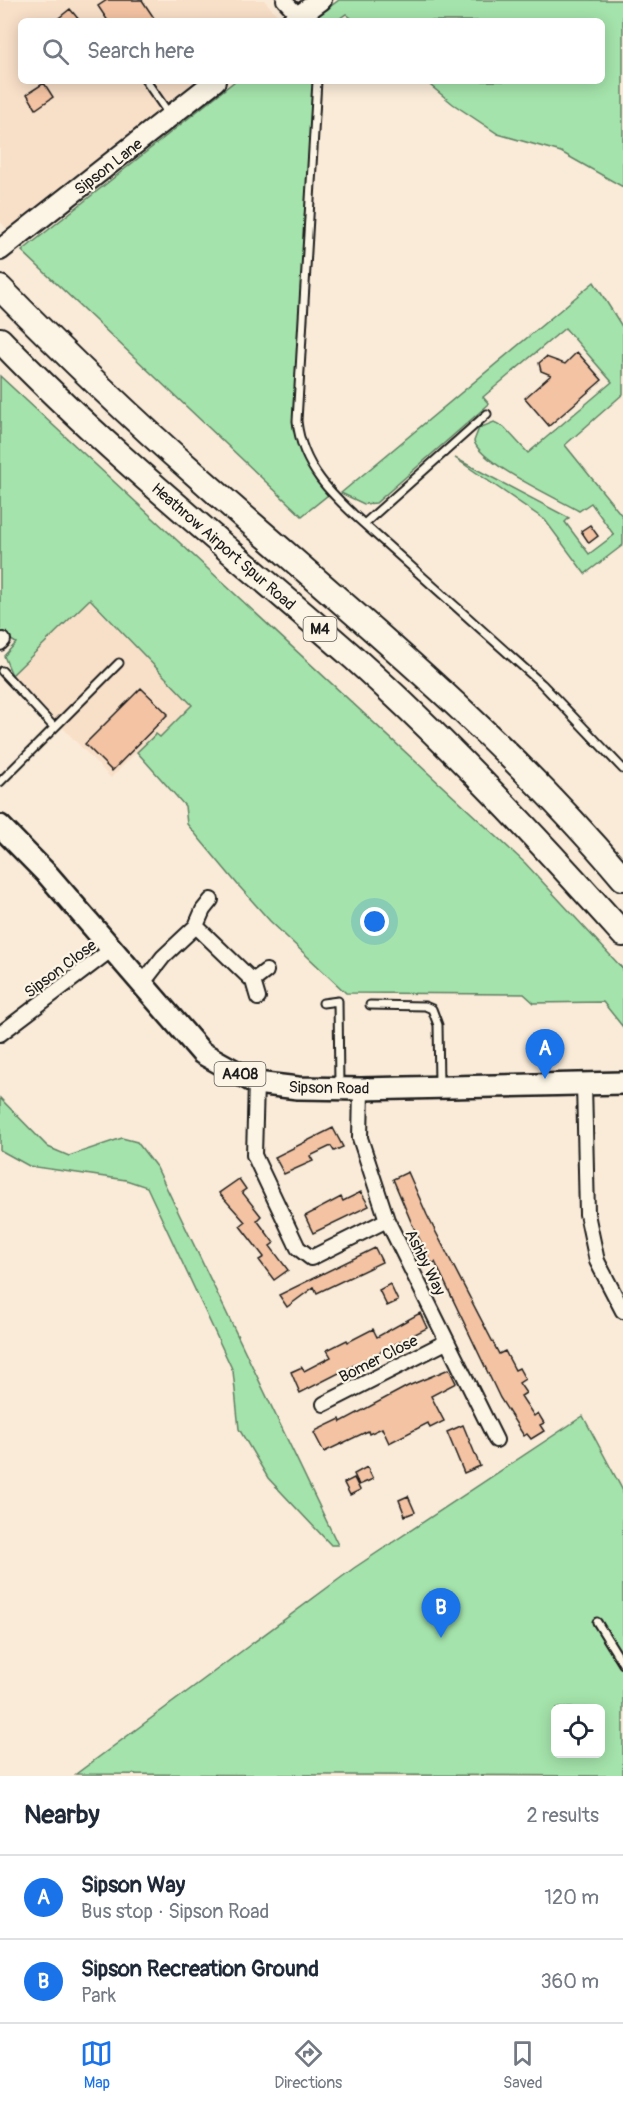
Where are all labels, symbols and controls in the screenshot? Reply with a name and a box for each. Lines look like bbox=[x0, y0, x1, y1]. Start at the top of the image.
search box bbox=[18, 18, 605, 84]
icon: search bbox=[39, 35, 72, 68]
text: Search here bbox=[87, 37, 194, 65]
street label: Sipson Lane bbox=[71, 134, 147, 200]
street label: Heathrow Airport Spur Road bbox=[147, 479, 299, 615]
road number: M4 bbox=[304, 617, 336, 641]
your location bbox=[360, 907, 389, 936]
street label: Sipson Close bbox=[21, 935, 101, 1002]
pin: A bbox=[526, 1030, 564, 1079]
road number: A408 bbox=[214, 1062, 266, 1086]
street label: Sipson Road bbox=[288, 1077, 370, 1099]
street label: Ashby Way bbox=[401, 1226, 450, 1299]
street label: Bomer Close bbox=[336, 1330, 421, 1387]
pin: B bbox=[422, 1588, 460, 1638]
map controls bbox=[551, 1704, 605, 1758]
button: locate bbox=[551, 1704, 605, 1758]
text: Nearby bbox=[24, 1799, 100, 1831]
text: 2 results bbox=[527, 1803, 599, 1828]
text: Sipson Way bbox=[81, 1871, 185, 1899]
text: A bbox=[37, 1885, 50, 1910]
text: 120 m bbox=[544, 1885, 599, 1910]
text: Bus stop · Sipson Road bbox=[81, 1899, 269, 1924]
text: Sipson Recreation Ground bbox=[81, 1955, 319, 1983]
text: B bbox=[38, 1969, 49, 1994]
text: 360 m bbox=[540, 1969, 599, 1994]
text: Park bbox=[81, 1983, 116, 2008]
tab: Map bbox=[80, 2037, 113, 2093]
tab: Directions bbox=[274, 2037, 342, 2093]
tab: Saved bbox=[503, 2037, 543, 2093]

